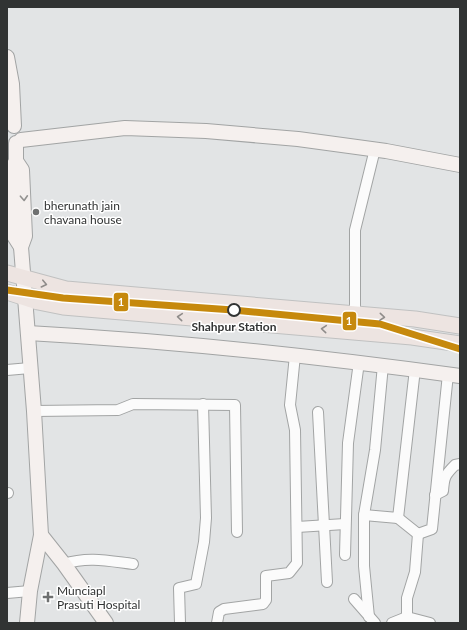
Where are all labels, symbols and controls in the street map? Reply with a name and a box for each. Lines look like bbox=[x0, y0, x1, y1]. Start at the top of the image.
one-way arrow bbox=[19, 195, 28, 201]
place label: bherunath jain chavana house bbox=[44, 198, 122, 227]
marker: bherunath jain chavana house bbox=[31, 207, 41, 217]
one-way arrow bbox=[41, 280, 47, 288]
line badge: 1 bbox=[113, 292, 129, 312]
text: 1 bbox=[118, 295, 124, 308]
marker: Shahpur Station bbox=[227, 303, 241, 317]
line badge: 1 bbox=[342, 311, 357, 331]
one-way arrow bbox=[379, 312, 386, 321]
one-way arrow bbox=[177, 313, 183, 322]
text: 1 bbox=[346, 314, 352, 327]
place label: Shahpur Station bbox=[191, 319, 277, 334]
one-way arrow bbox=[321, 325, 327, 334]
place label: Munciapl Prasuti Hospital bbox=[57, 583, 140, 612]
marker: Munciapl Prasuti Hospital bbox=[42, 591, 54, 603]

